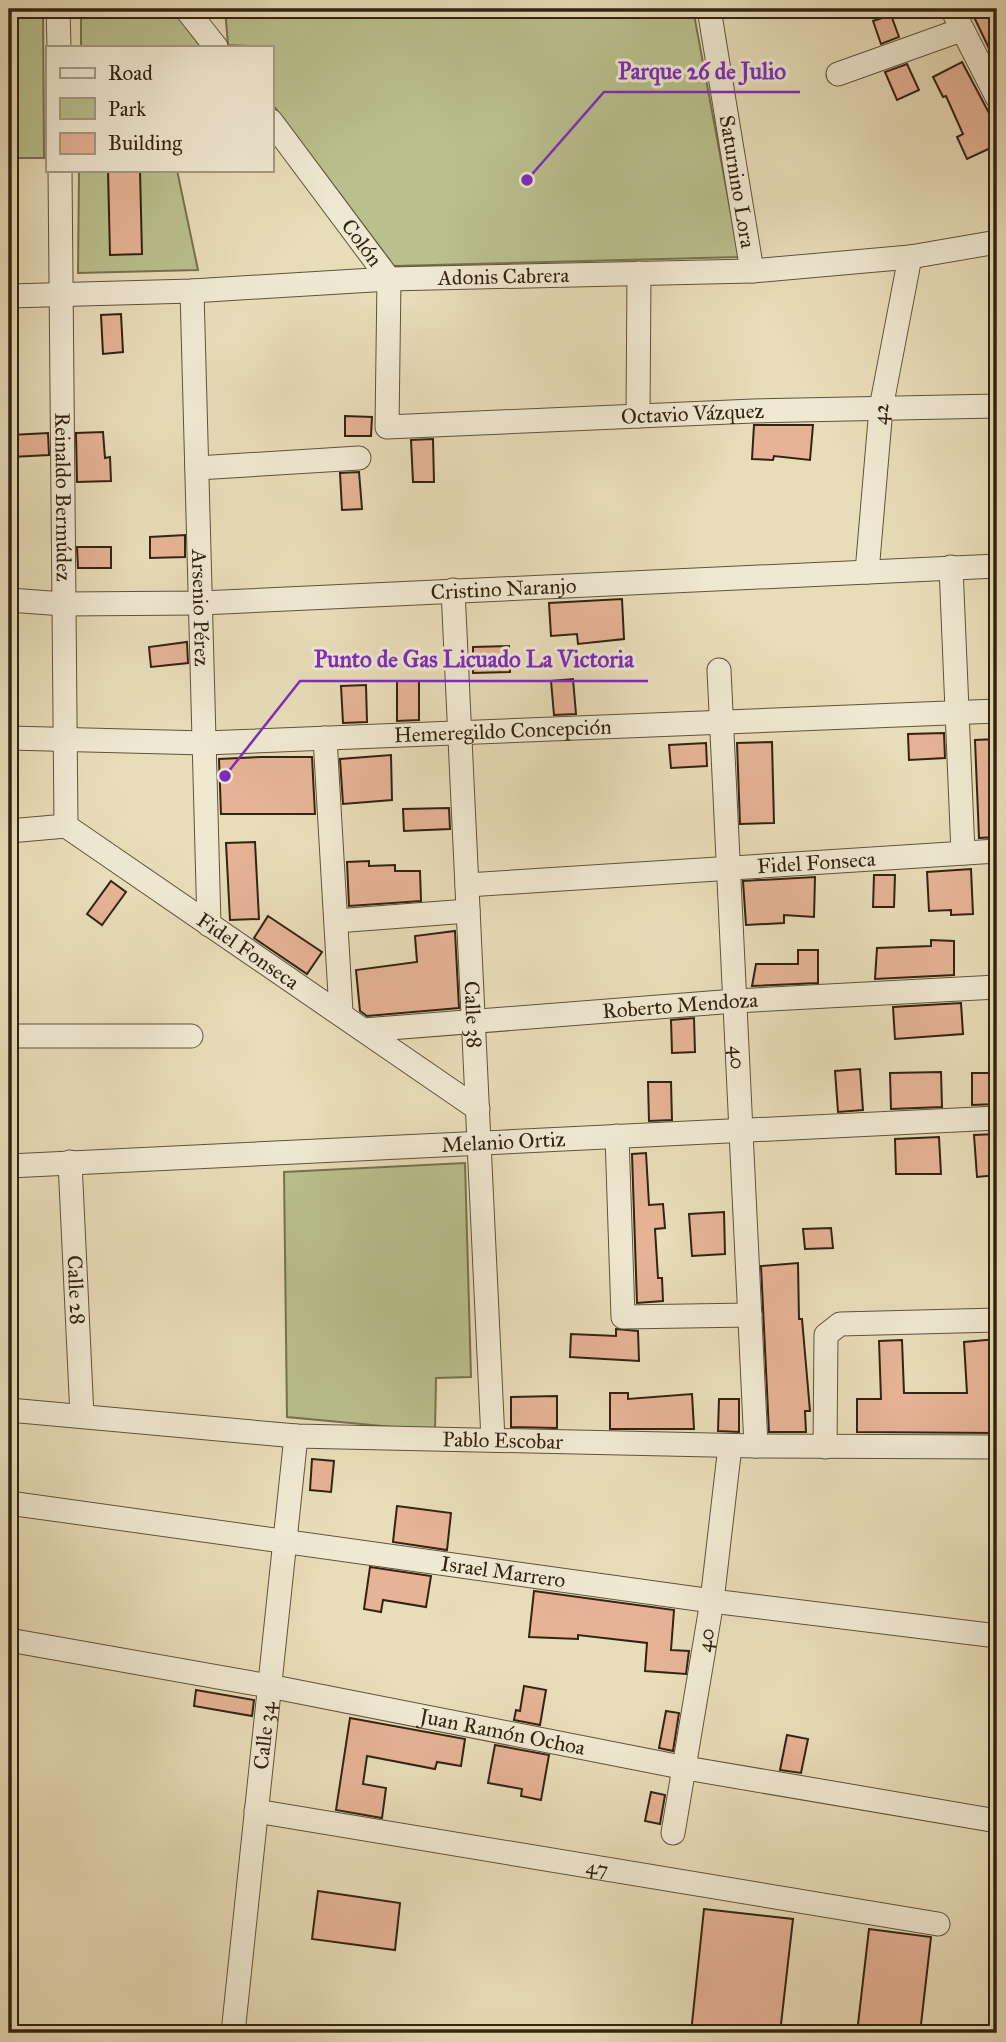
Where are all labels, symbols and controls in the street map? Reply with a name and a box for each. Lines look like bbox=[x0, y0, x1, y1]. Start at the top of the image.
legend bbox=[46, 46, 273, 172]
callout: Parque 26 de Julio bbox=[604, 48, 800, 92]
text: Parque 26 de Julio bbox=[618, 57, 786, 86]
text: Road bbox=[108, 60, 153, 86]
text: Park bbox=[108, 96, 146, 122]
street label: Saturnino Lora bbox=[714, 113, 761, 250]
text: Building bbox=[108, 130, 182, 156]
street label: Colón bbox=[336, 214, 388, 272]
street label: Adonis Cabrera bbox=[437, 262, 570, 291]
street label: Octavio Vázquez bbox=[620, 398, 765, 430]
street label: 42 bbox=[867, 400, 895, 426]
street label: Reinaldo Bermúdez bbox=[49, 412, 77, 582]
street label: Arsenio Pérez bbox=[186, 548, 215, 667]
street label: Cristino Naranjo bbox=[430, 573, 577, 605]
callout: Punto de Gas Licuado La Victoria bbox=[300, 637, 648, 681]
text: Punto de Gas Licuado La Victoria bbox=[314, 645, 635, 673]
street label: Hemeregildo Concepción bbox=[393, 714, 612, 748]
street label: Fidel Fonseca bbox=[756, 846, 876, 879]
street label: Fidel Fonseca bbox=[192, 907, 304, 995]
street label: Calle 38 bbox=[458, 980, 488, 1049]
street label: Roberto Mendoza bbox=[601, 987, 759, 1024]
street label: 40 bbox=[724, 1045, 751, 1070]
street label: Melanio Ortiz bbox=[441, 1126, 566, 1158]
street label: Calle 28 bbox=[61, 1255, 91, 1325]
street label: Pablo Escobar bbox=[442, 1426, 564, 1455]
street label: Israel Marrero bbox=[439, 1550, 567, 1593]
street label: 40 bbox=[691, 1626, 720, 1654]
street label: Calle 34 bbox=[248, 1699, 281, 1771]
street label: Juan Ramón Ochoa bbox=[416, 1703, 588, 1761]
street label: 47 bbox=[584, 1853, 610, 1882]

